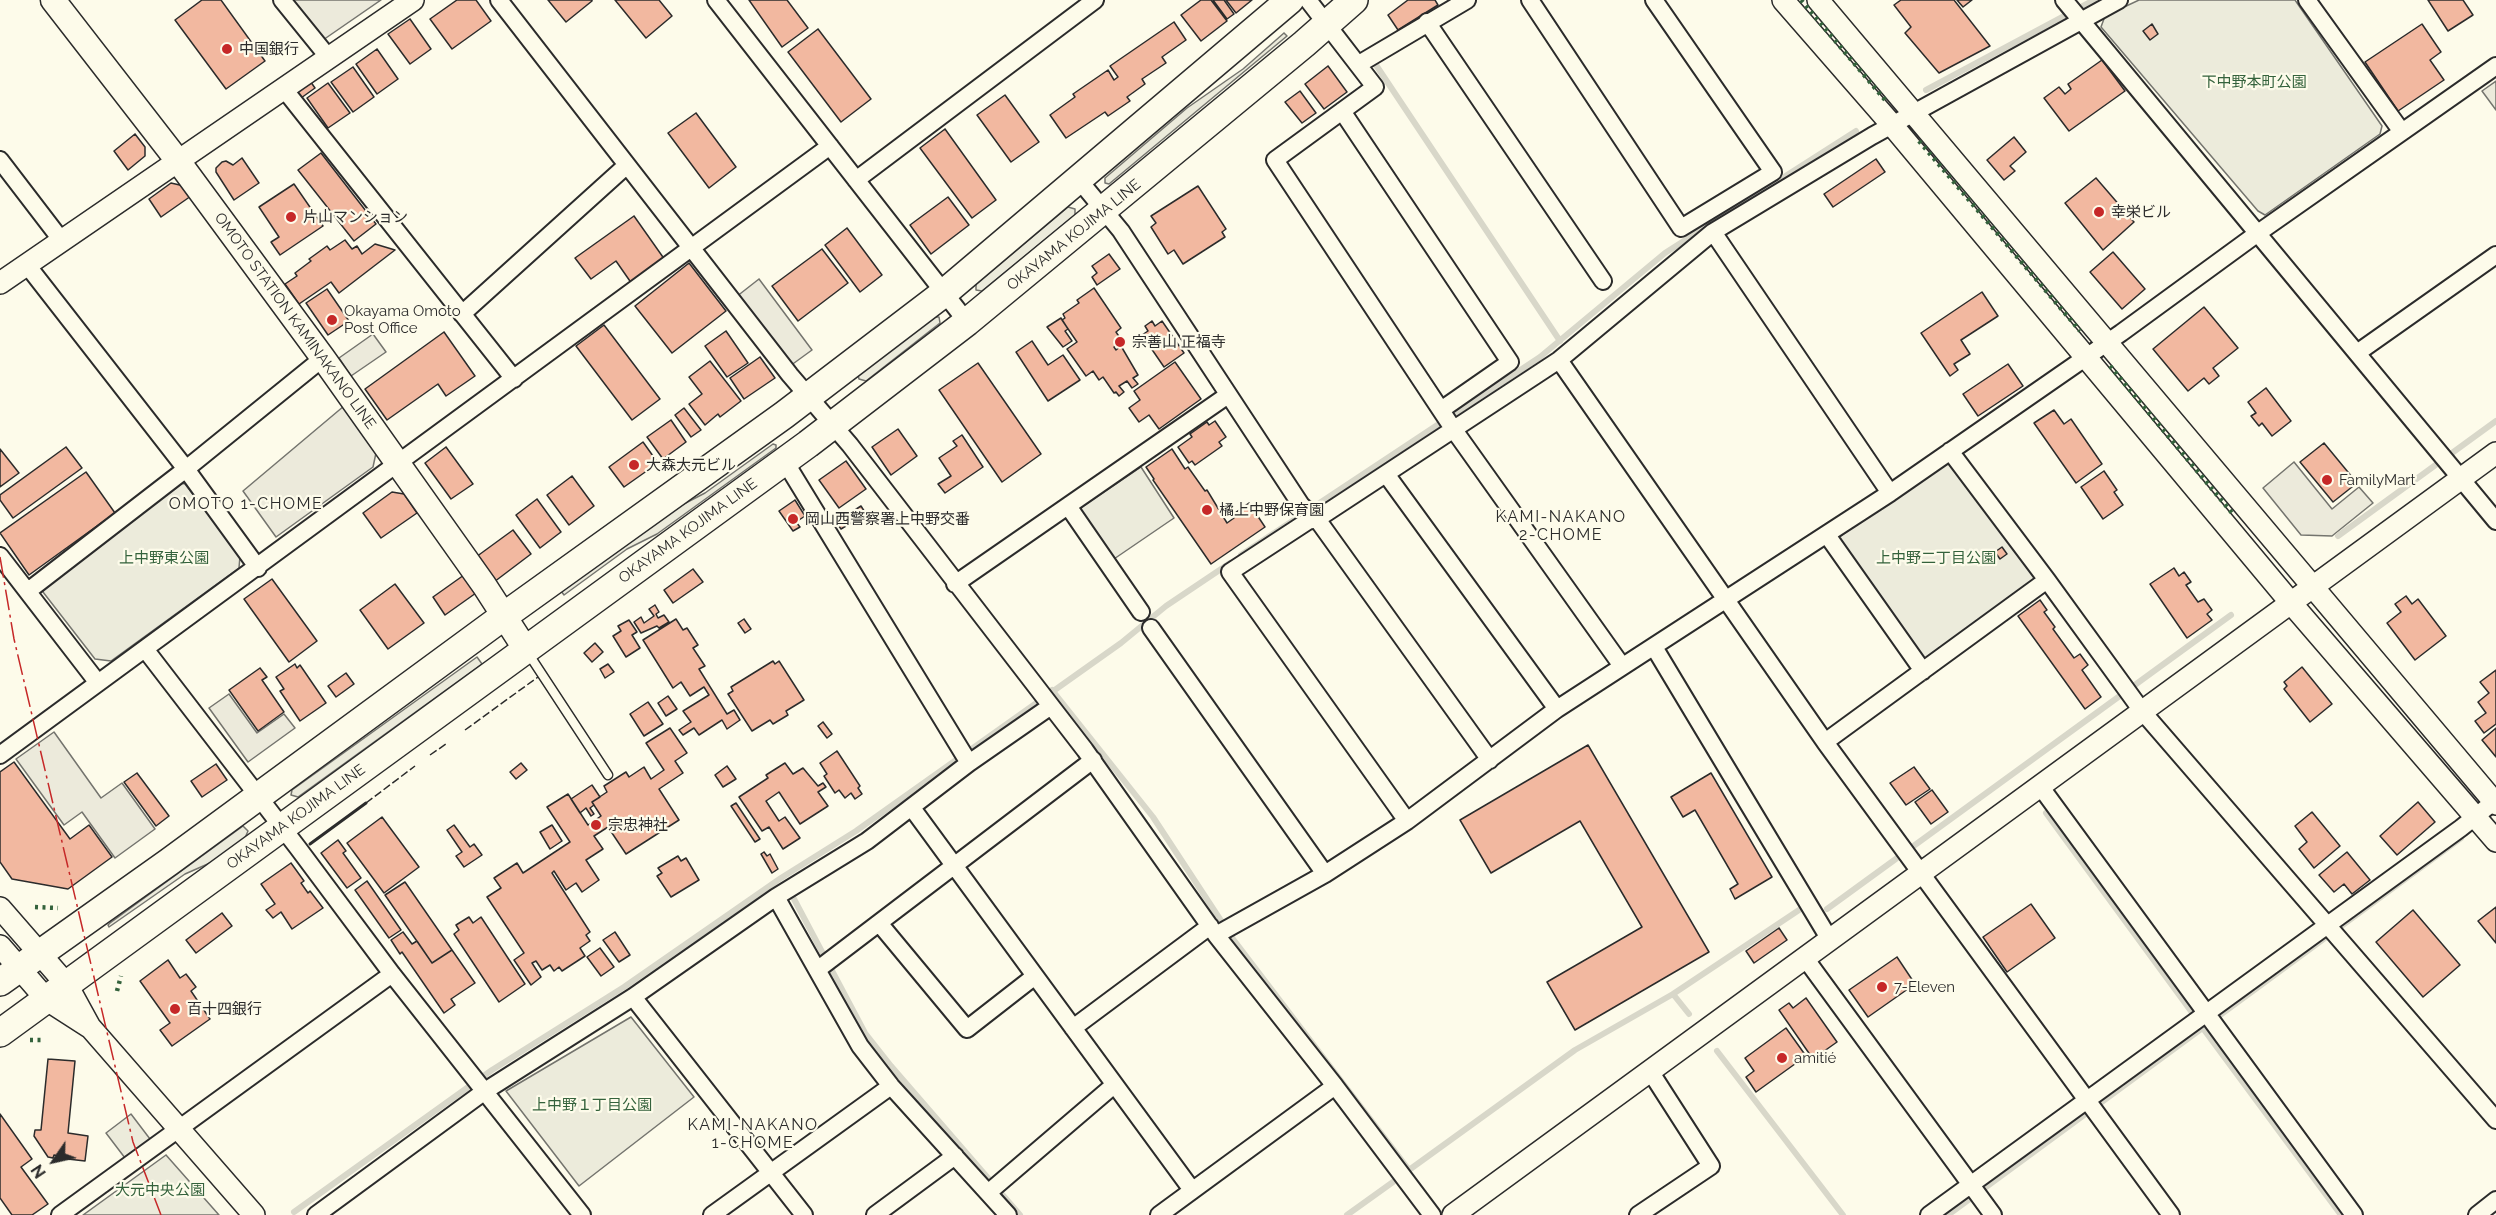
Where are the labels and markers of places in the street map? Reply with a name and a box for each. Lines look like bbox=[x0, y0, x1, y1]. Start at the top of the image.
place label: 中国銀行 bbox=[239, 40, 299, 58]
marker: 中国銀行 bbox=[220, 42, 234, 56]
place label: 幸栄ビル bbox=[2111, 203, 2171, 221]
marker: 幸栄ビル bbox=[2092, 205, 2106, 219]
place label: 片山マンション bbox=[303, 208, 408, 226]
marker: 片山マンション bbox=[284, 210, 298, 224]
place label: Okayama Omoto Post Office bbox=[344, 302, 461, 337]
marker: Okayama Omoto Post Office bbox=[325, 313, 339, 327]
place label: 宗善山 正福寺 bbox=[1132, 333, 1226, 351]
marker: 宗善山 正福寺 bbox=[1113, 335, 1127, 349]
place label: 大森大元ビル bbox=[646, 456, 736, 474]
marker: 大森大元ビル bbox=[627, 458, 641, 472]
place label: FamilyMart bbox=[2339, 471, 2416, 489]
marker: FamilyMart bbox=[2320, 473, 2334, 487]
place label: 橘上中野保育園 bbox=[1219, 501, 1324, 519]
marker: 橘上中野保育園 bbox=[1200, 503, 1214, 517]
place label: 岡山西警察署上中野交番 bbox=[805, 510, 970, 528]
marker: 岡山西警察署上中野交番 bbox=[786, 512, 800, 526]
place label: 宗忠神社 bbox=[608, 816, 668, 834]
marker: 宗忠神社 bbox=[589, 818, 603, 832]
place label: 7-Eleven bbox=[1894, 978, 1955, 996]
marker: 7-Eleven bbox=[1875, 980, 1889, 994]
place label: 百十四銀行 bbox=[187, 1000, 262, 1018]
marker: 百十四銀行 bbox=[168, 1002, 182, 1016]
place label: amitié bbox=[1794, 1049, 1836, 1067]
marker: amitié bbox=[1775, 1051, 1789, 1065]

